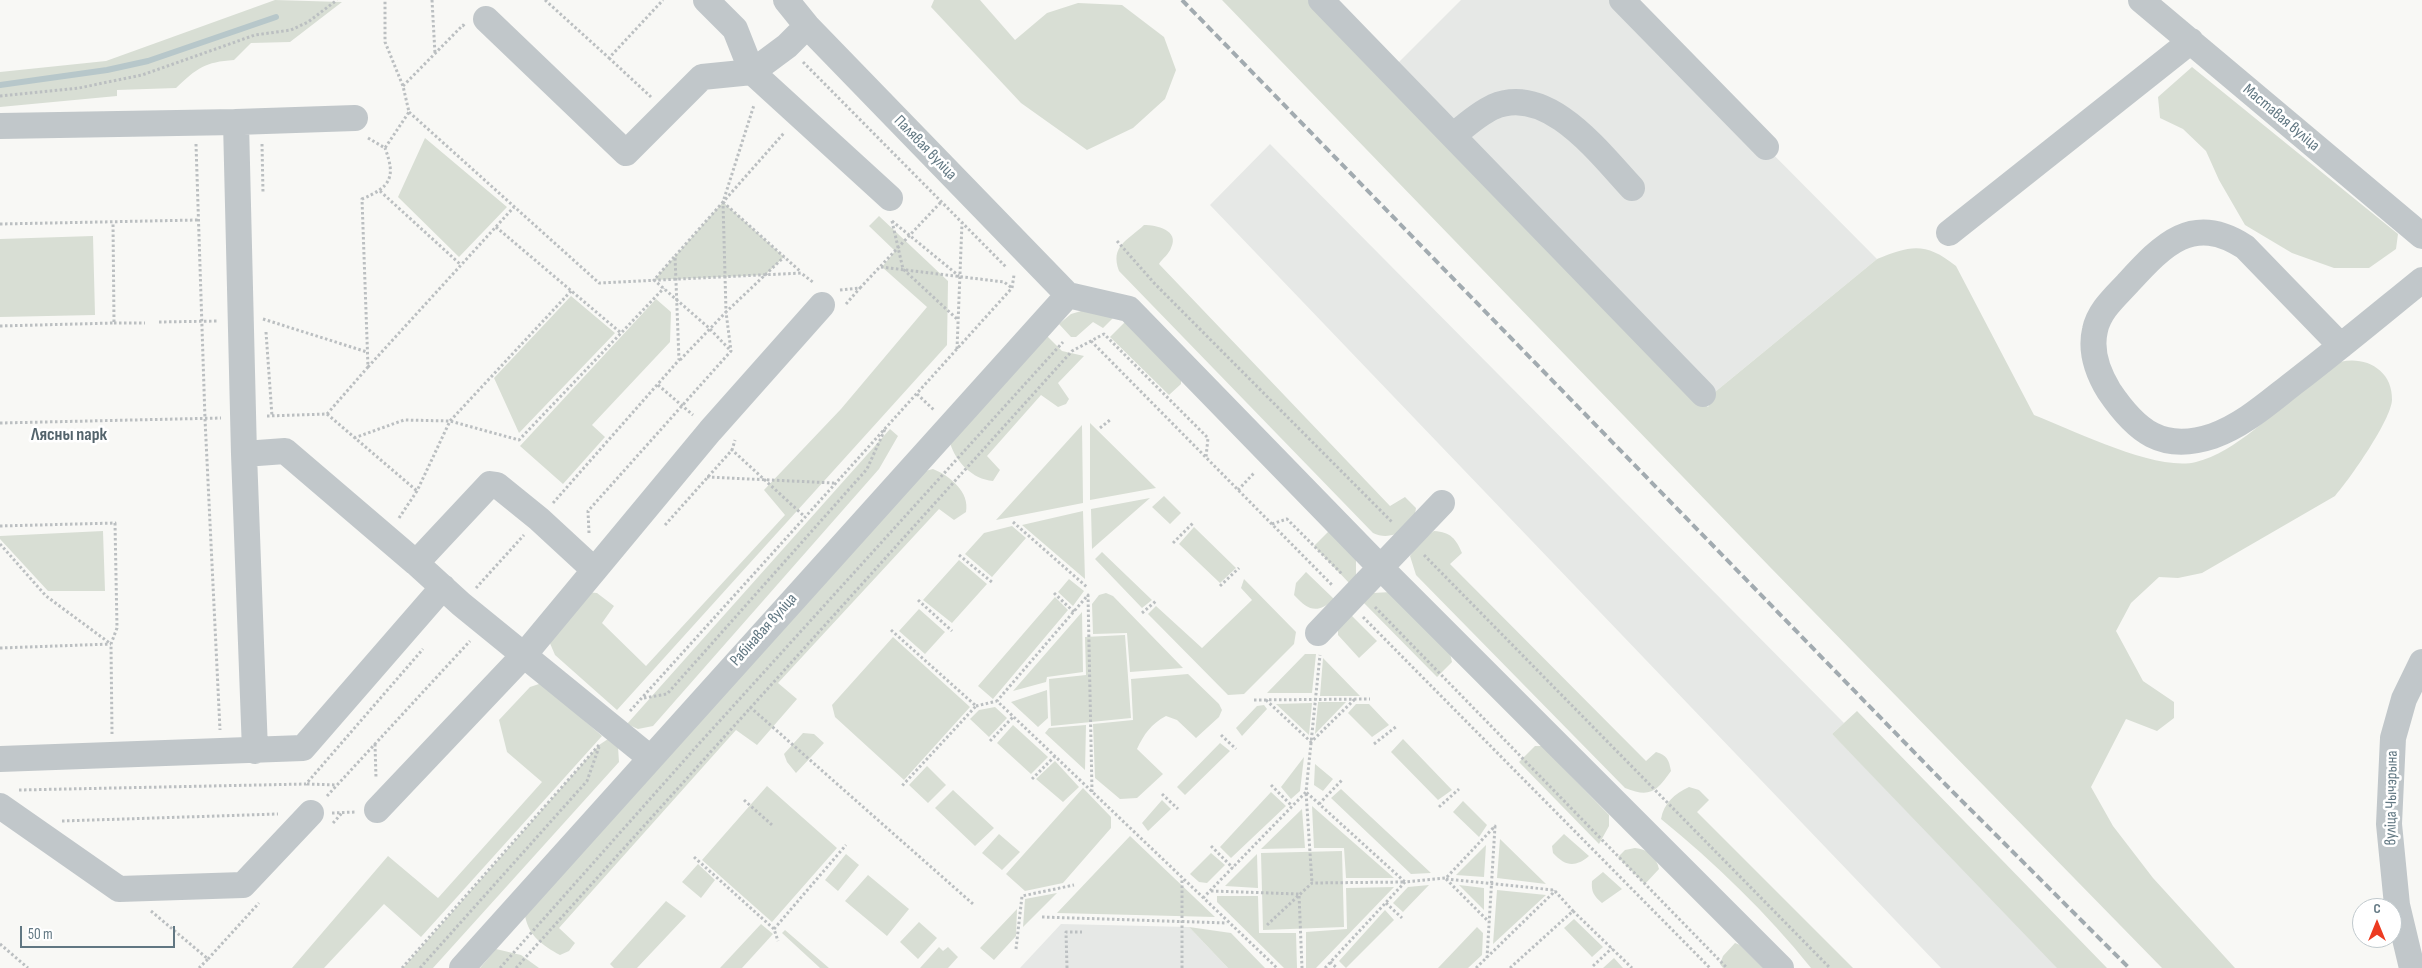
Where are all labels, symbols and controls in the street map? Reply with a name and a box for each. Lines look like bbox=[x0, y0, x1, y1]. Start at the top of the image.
street label: Маставая вуліца bbox=[2239, 80, 2323, 156]
street label: Палявая вуліца bbox=[890, 112, 960, 184]
district label: Лясны парк bbox=[31, 424, 107, 446]
street label: Рабінавая вуліца bbox=[726, 590, 802, 670]
street label: вуліца Чычэрына bbox=[2382, 750, 2402, 846]
north arrow bbox=[2352, 898, 2402, 948]
text: С bbox=[2373, 900, 2381, 917]
scale bar bbox=[22, 916, 178, 948]
text: 50 m bbox=[28, 925, 53, 944]

